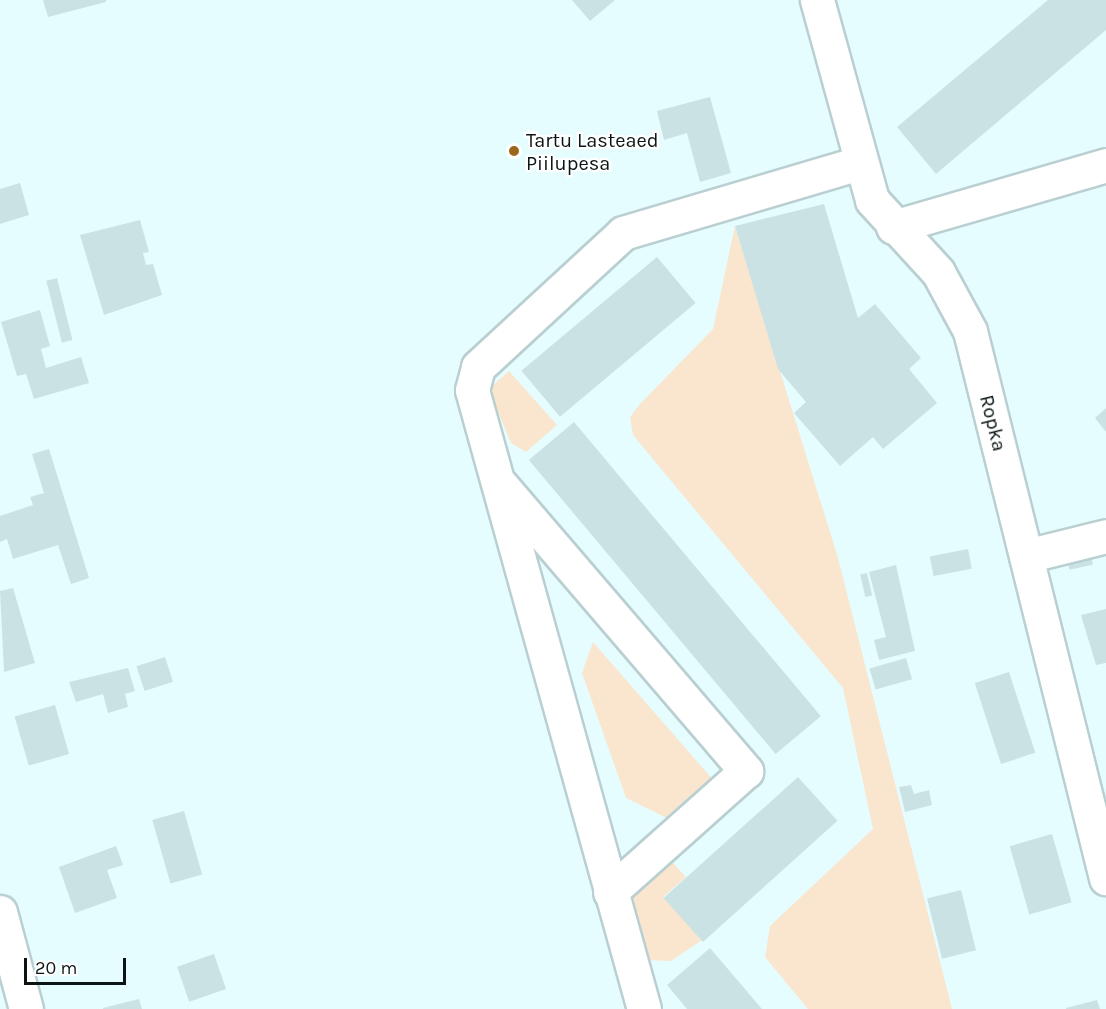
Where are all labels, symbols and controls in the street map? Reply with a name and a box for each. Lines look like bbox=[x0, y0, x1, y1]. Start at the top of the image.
place label: Tartu Lasteaed Piilupesa bbox=[526, 128, 659, 175]
marker: Tartu Lasteaed Piilupesa bbox=[507, 144, 521, 158]
street label: Ropka bbox=[974, 392, 1012, 454]
scale bar bbox=[27, 946, 129, 984]
text: 20 m bbox=[35, 957, 77, 979]

